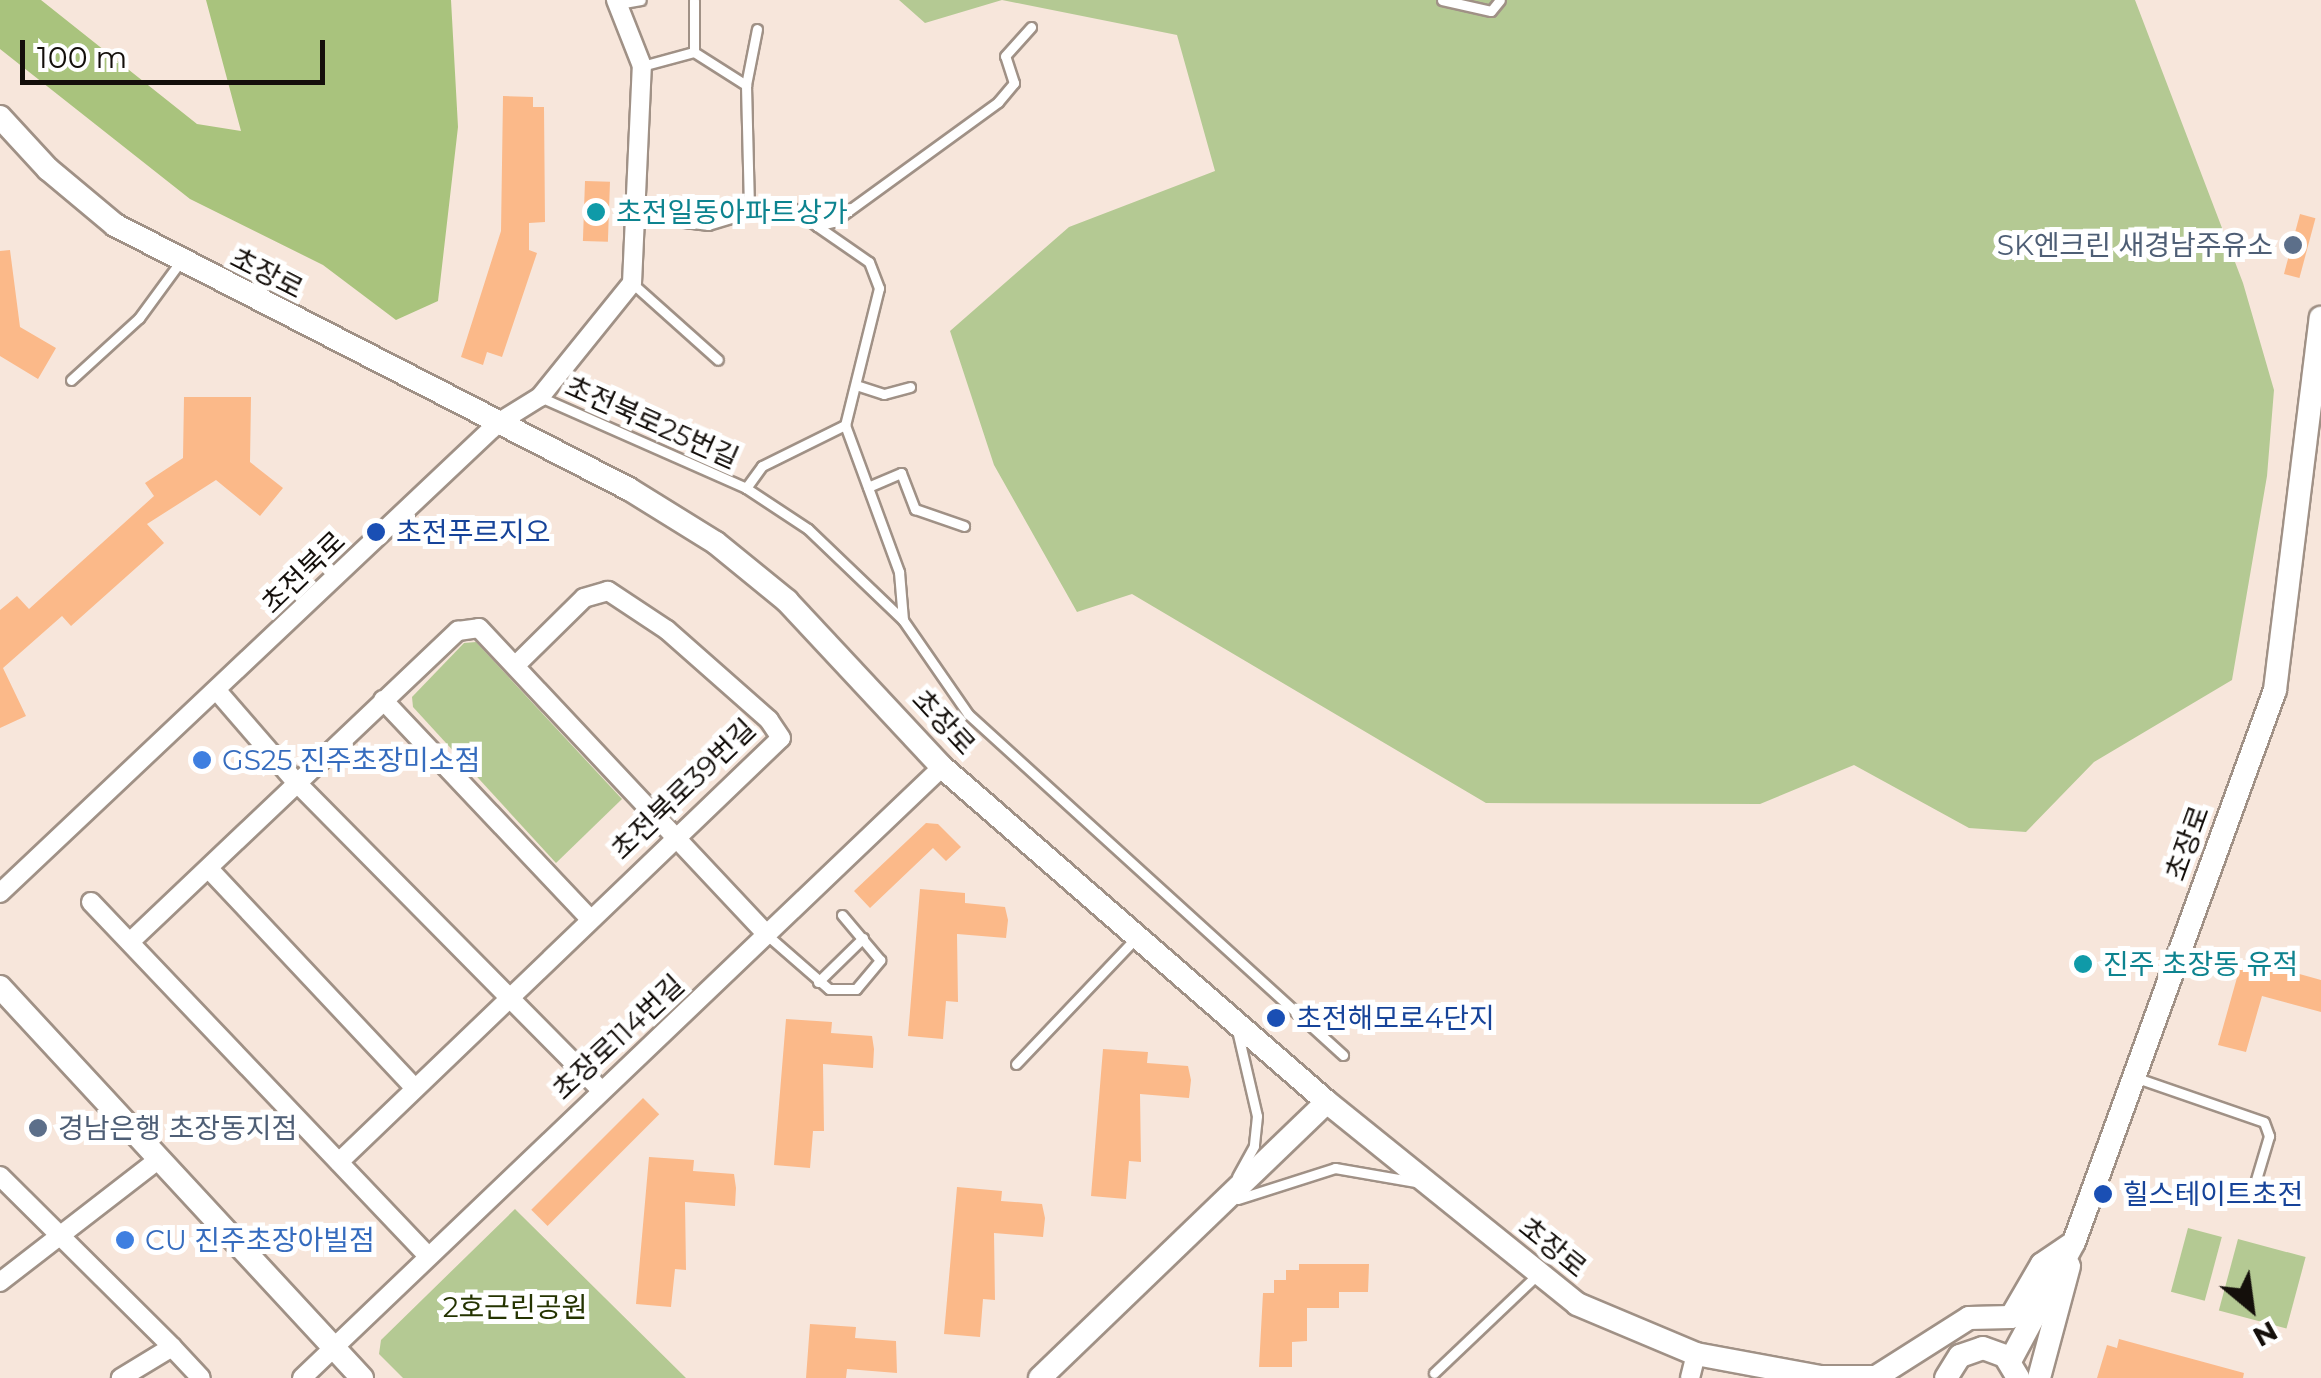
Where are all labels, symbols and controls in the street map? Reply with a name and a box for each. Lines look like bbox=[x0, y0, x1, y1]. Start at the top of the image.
scale bar bbox=[25, 20, 330, 82]
text: 100 m bbox=[37, 39, 127, 76]
place label: 초전일동아파트상가 bbox=[616, 195, 848, 229]
marker: 초전일동아파트상가 bbox=[585, 201, 607, 223]
place label: SK엔크린 새경남주유소 bbox=[1997, 228, 2273, 262]
marker: SK엔크린 새경남주유소 bbox=[2282, 234, 2304, 256]
street label: 초장로 bbox=[225, 240, 309, 306]
street label: 초전북로25번길 bbox=[560, 369, 744, 475]
place label: 초전푸르지오 bbox=[396, 515, 551, 549]
marker: 초전푸르지오 bbox=[365, 521, 387, 543]
street label: 초전북로 bbox=[254, 524, 352, 620]
street label: 초장로 bbox=[905, 682, 983, 762]
street label: 초전북로39번길 bbox=[604, 712, 762, 866]
place label: GS25 진주초장미소점 bbox=[222, 743, 480, 777]
marker: GS25 진주초장미소점 bbox=[191, 749, 213, 771]
street label: 초장로 bbox=[2158, 801, 2216, 885]
place label: 진주 초장동 유적 bbox=[2103, 947, 2298, 981]
marker: 진주 초장동 유적 bbox=[2072, 953, 2094, 975]
street label: 초장로114번길 bbox=[545, 968, 691, 1106]
place label: 초전해모로4단지 bbox=[1296, 1001, 1495, 1035]
marker: 초전해모로4단지 bbox=[1265, 1007, 1287, 1029]
place label: 경남은행 초장동지점 bbox=[58, 1111, 297, 1145]
marker: 경남은행 초장동지점 bbox=[27, 1117, 49, 1139]
place label: 힐스테이트초전 bbox=[2123, 1177, 2303, 1211]
marker: 힐스테이트초전 bbox=[2092, 1183, 2114, 1205]
street label: 초장로 bbox=[1512, 1210, 1594, 1284]
place label: CU 진주초장아빌점 bbox=[145, 1223, 375, 1257]
marker: CU 진주초장아빌점 bbox=[114, 1229, 136, 1251]
north arrow bbox=[2201, 1258, 2301, 1358]
park label: 2호근린공원 bbox=[443, 1290, 587, 1324]
text: N bbox=[2247, 1314, 2284, 1355]

